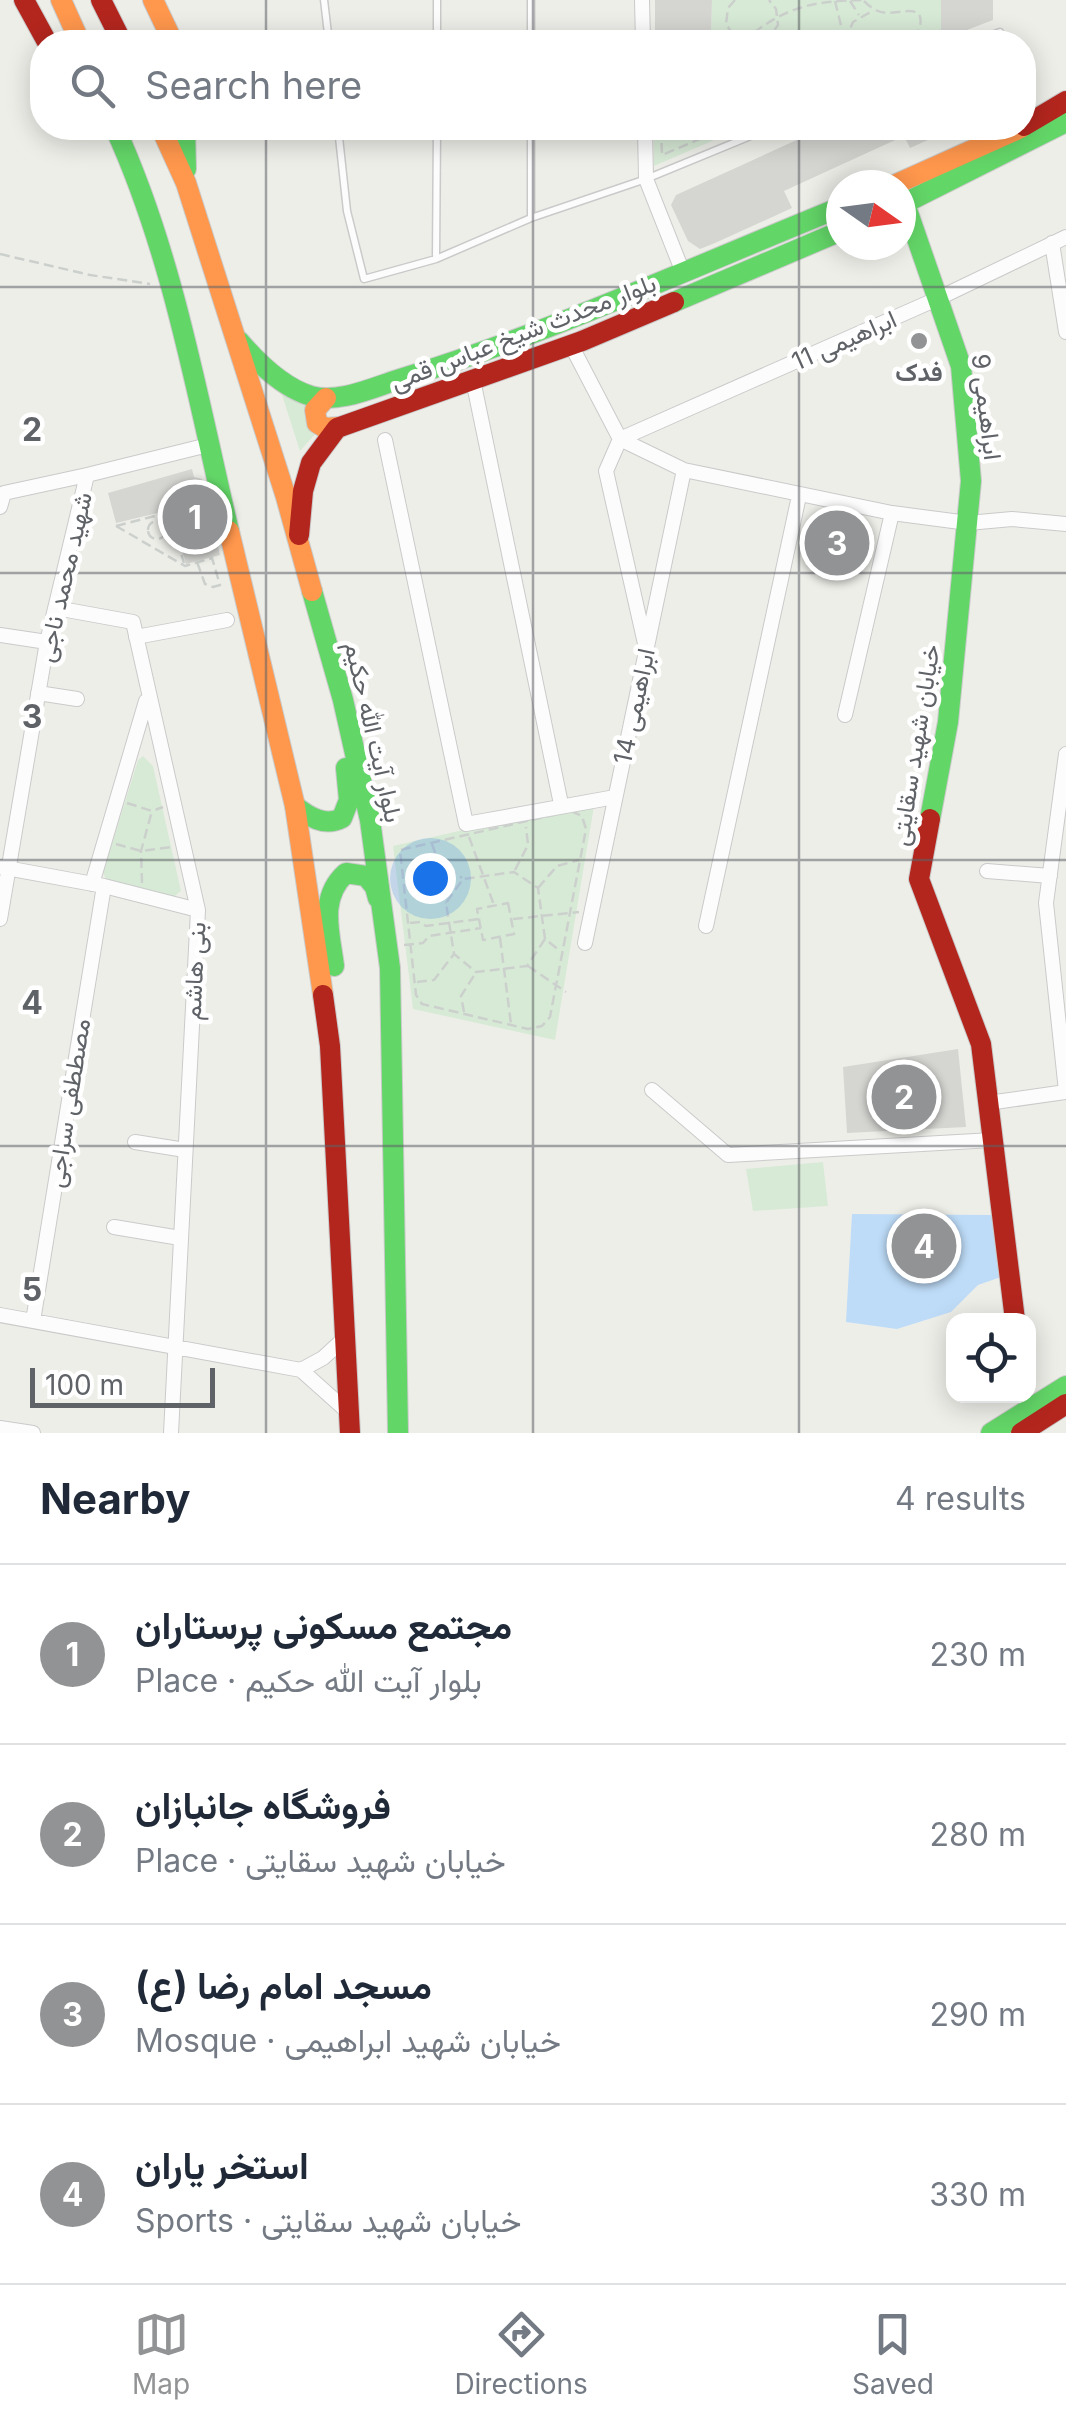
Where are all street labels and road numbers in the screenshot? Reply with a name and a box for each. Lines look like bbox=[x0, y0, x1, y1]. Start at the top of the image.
street label: بلوار محدث شیخ عباس قمی bbox=[386, 267, 661, 399]
street label: ابراهیمی 11 bbox=[787, 304, 902, 377]
street label: ابراهیمی 9 bbox=[965, 352, 1008, 462]
street label: شهید محمد ناجی bbox=[30, 489, 99, 665]
street label: بلوار آیت الله حکیم bbox=[337, 639, 409, 826]
street label: خیابان شهید سقایتی bbox=[884, 642, 947, 848]
street label: ابراهیمی 14 bbox=[607, 645, 662, 767]
street label: بنی هاشم bbox=[176, 921, 214, 1021]
street label: مصططفی سراجی bbox=[40, 1016, 97, 1190]

